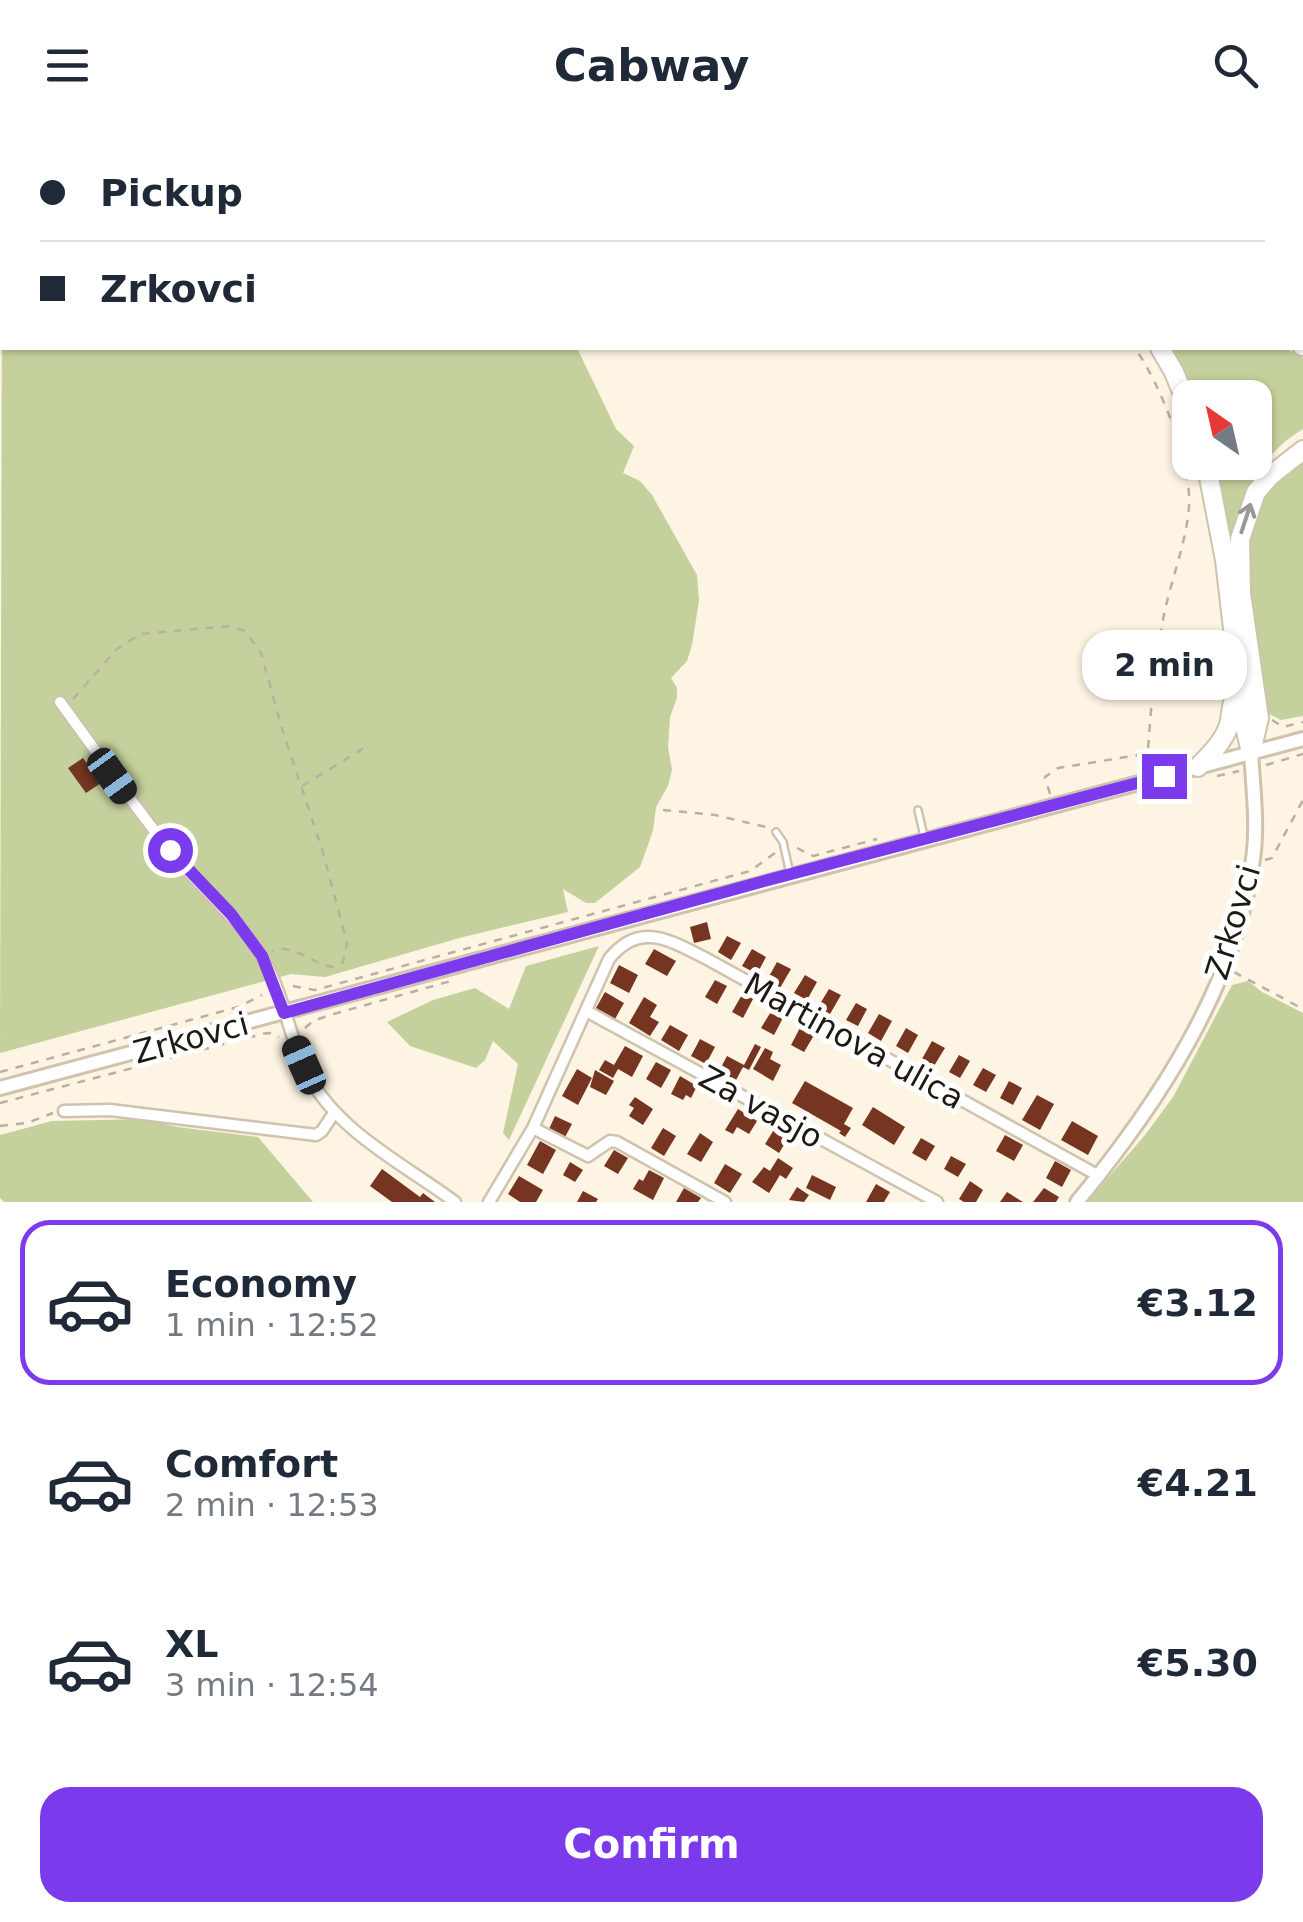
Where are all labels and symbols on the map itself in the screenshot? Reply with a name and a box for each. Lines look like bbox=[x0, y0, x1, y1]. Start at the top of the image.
north arrow bbox=[1172, 380, 1272, 480]
one-way arrow bbox=[1239, 503, 1257, 535]
callout: 2 min bbox=[1082, 631, 1246, 701]
car bbox=[82, 743, 142, 809]
route end bbox=[1142, 754, 1187, 799]
route start bbox=[148, 828, 193, 873]
street label: Zrkovci bbox=[1198, 860, 1268, 984]
street label: Martinova ulica bbox=[737, 965, 971, 1117]
street label: Zrkovci bbox=[129, 1004, 253, 1072]
car bbox=[278, 1031, 330, 1099]
street label: Za vasjo bbox=[693, 1058, 829, 1156]

